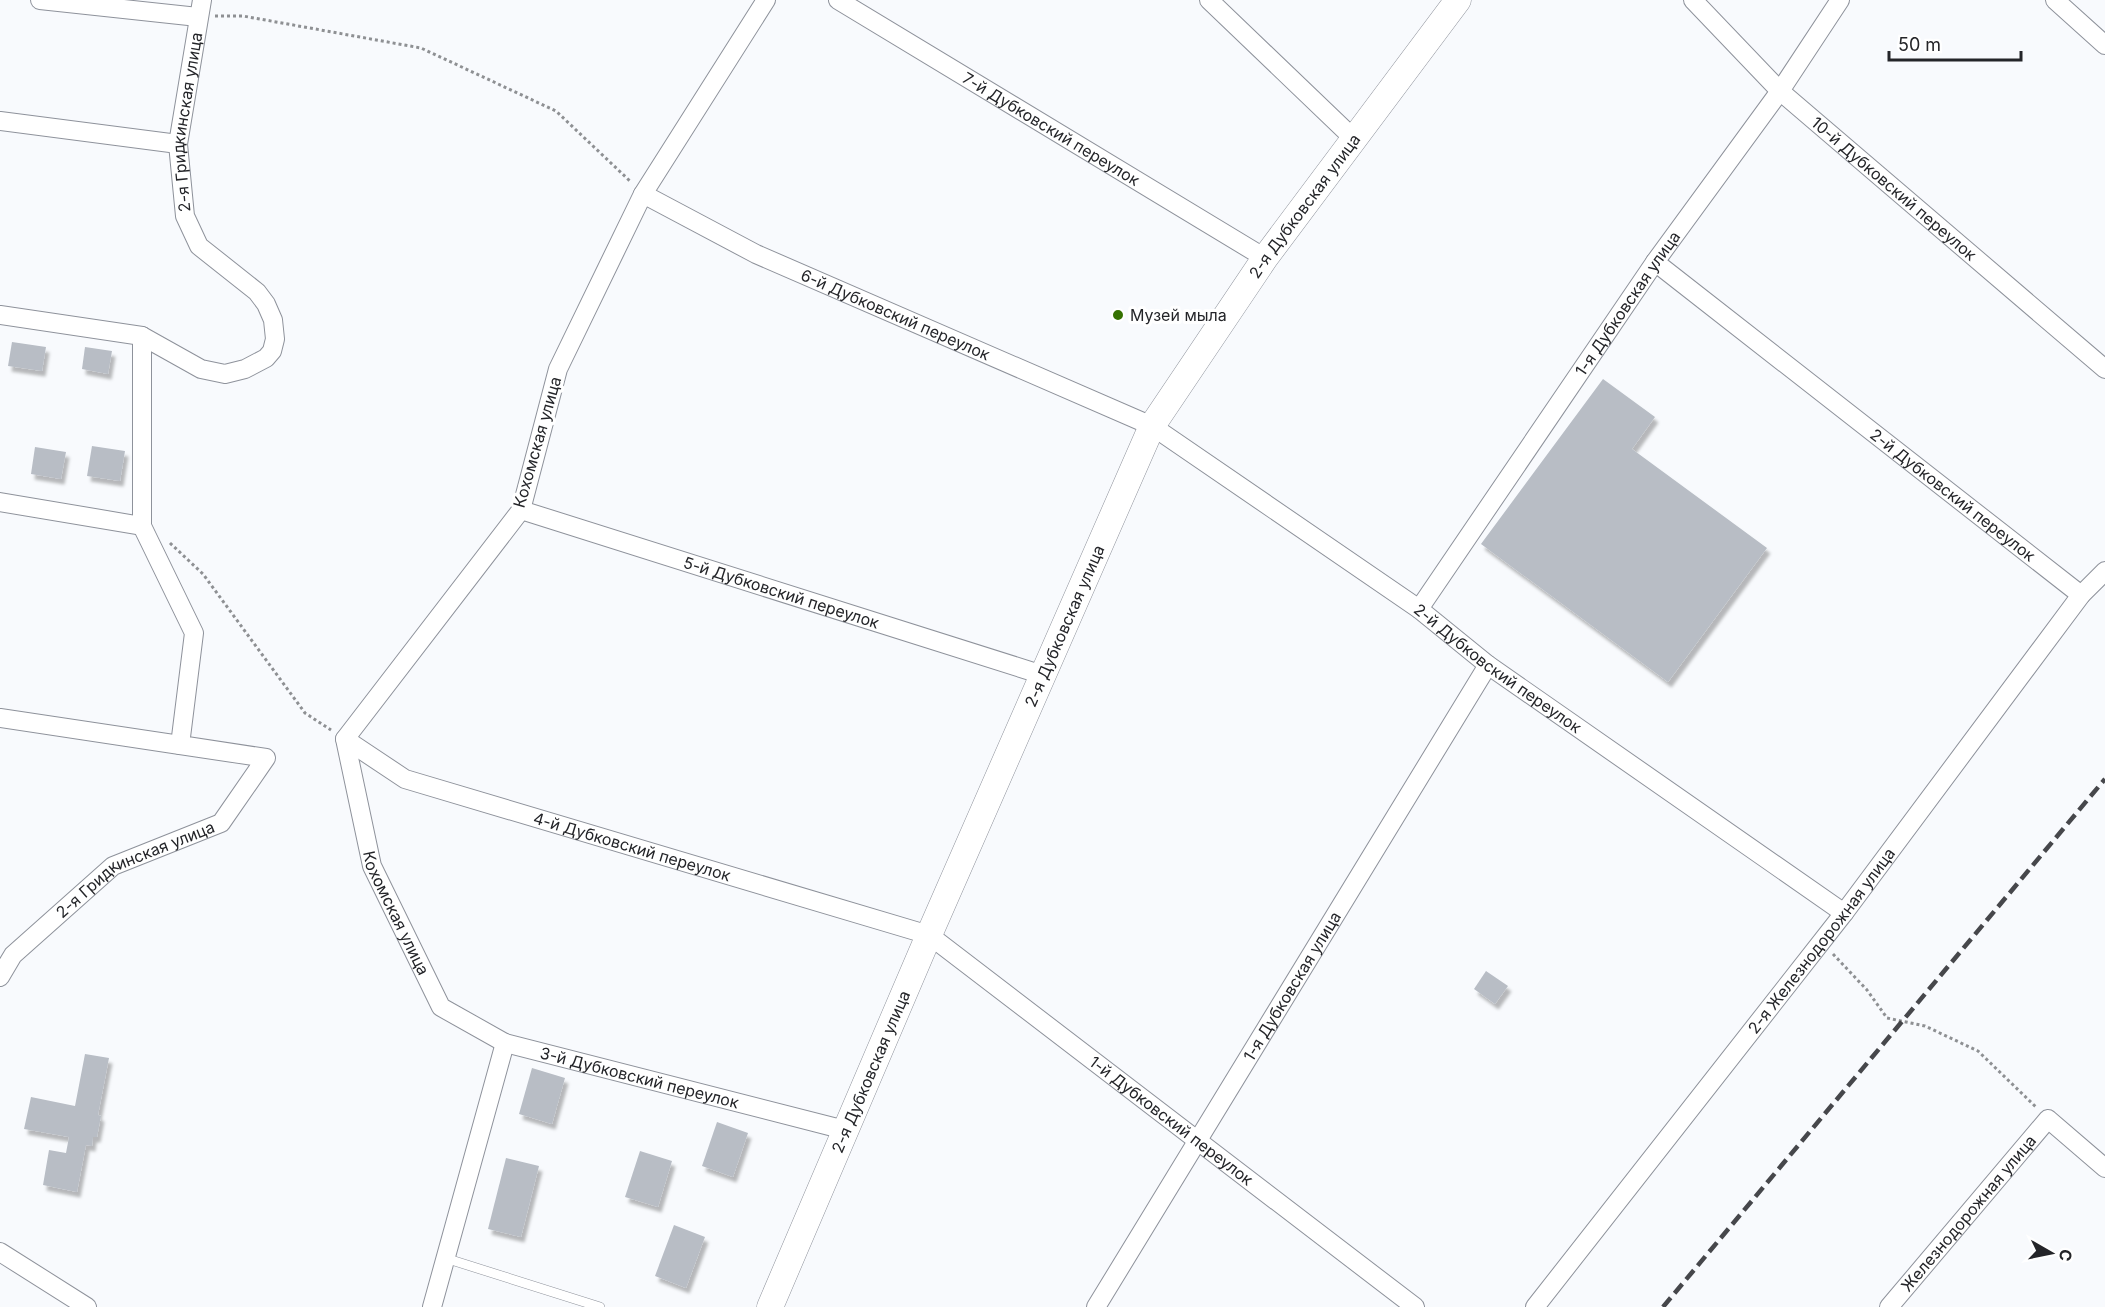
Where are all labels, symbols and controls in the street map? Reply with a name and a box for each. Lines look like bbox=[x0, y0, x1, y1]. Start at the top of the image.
scale bar bbox=[1889, 24, 2021, 62]
street label: 2-я Гридкинская улица bbox=[168, 31, 206, 213]
text: 50 m bbox=[1898, 34, 1941, 55]
street label: 7-й Дубковский переулок bbox=[959, 68, 1144, 190]
street label: 10-й Дубковский переулок bbox=[1807, 112, 1981, 265]
street label: 2-я Дубковская улица bbox=[1244, 130, 1364, 282]
street label: 1-я Дубковская улица bbox=[1571, 227, 1684, 380]
street label: 6-й Дубковский переулок bbox=[798, 265, 993, 365]
place label: Музей мыла bbox=[1130, 305, 1227, 325]
marker: Музей мыла bbox=[1111, 308, 1125, 322]
street label: Кохомская улица bbox=[509, 374, 565, 510]
street label: 2-й Дубковский переулок bbox=[1866, 424, 2040, 566]
street label: 2-я Дубковская улица bbox=[1020, 542, 1109, 710]
street label: 5-й Дубковский переулок bbox=[681, 552, 882, 633]
street label: 2-й Дубковский переулок bbox=[1410, 599, 1586, 737]
street label: 4-й Дубковский переулок bbox=[531, 808, 733, 885]
street label: 2-я Гридкинская улица bbox=[52, 817, 217, 922]
street label: 2-я Железнодорожная улица bbox=[1743, 844, 1899, 1037]
street label: Кохомская улица bbox=[359, 849, 434, 978]
street label: 1-я Дубковская улица bbox=[1239, 908, 1345, 1064]
street label: 2-я Дубковская улица bbox=[827, 987, 914, 1156]
street label: 3-й Дубковский переулок bbox=[538, 1042, 741, 1113]
street label: 1-й Дубковский переулок bbox=[1085, 1051, 1257, 1190]
street label: Железнодорожная улица bbox=[1897, 1131, 2040, 1295]
north arrow bbox=[2021, 1223, 2081, 1283]
text: С bbox=[2055, 1248, 2077, 1263]

